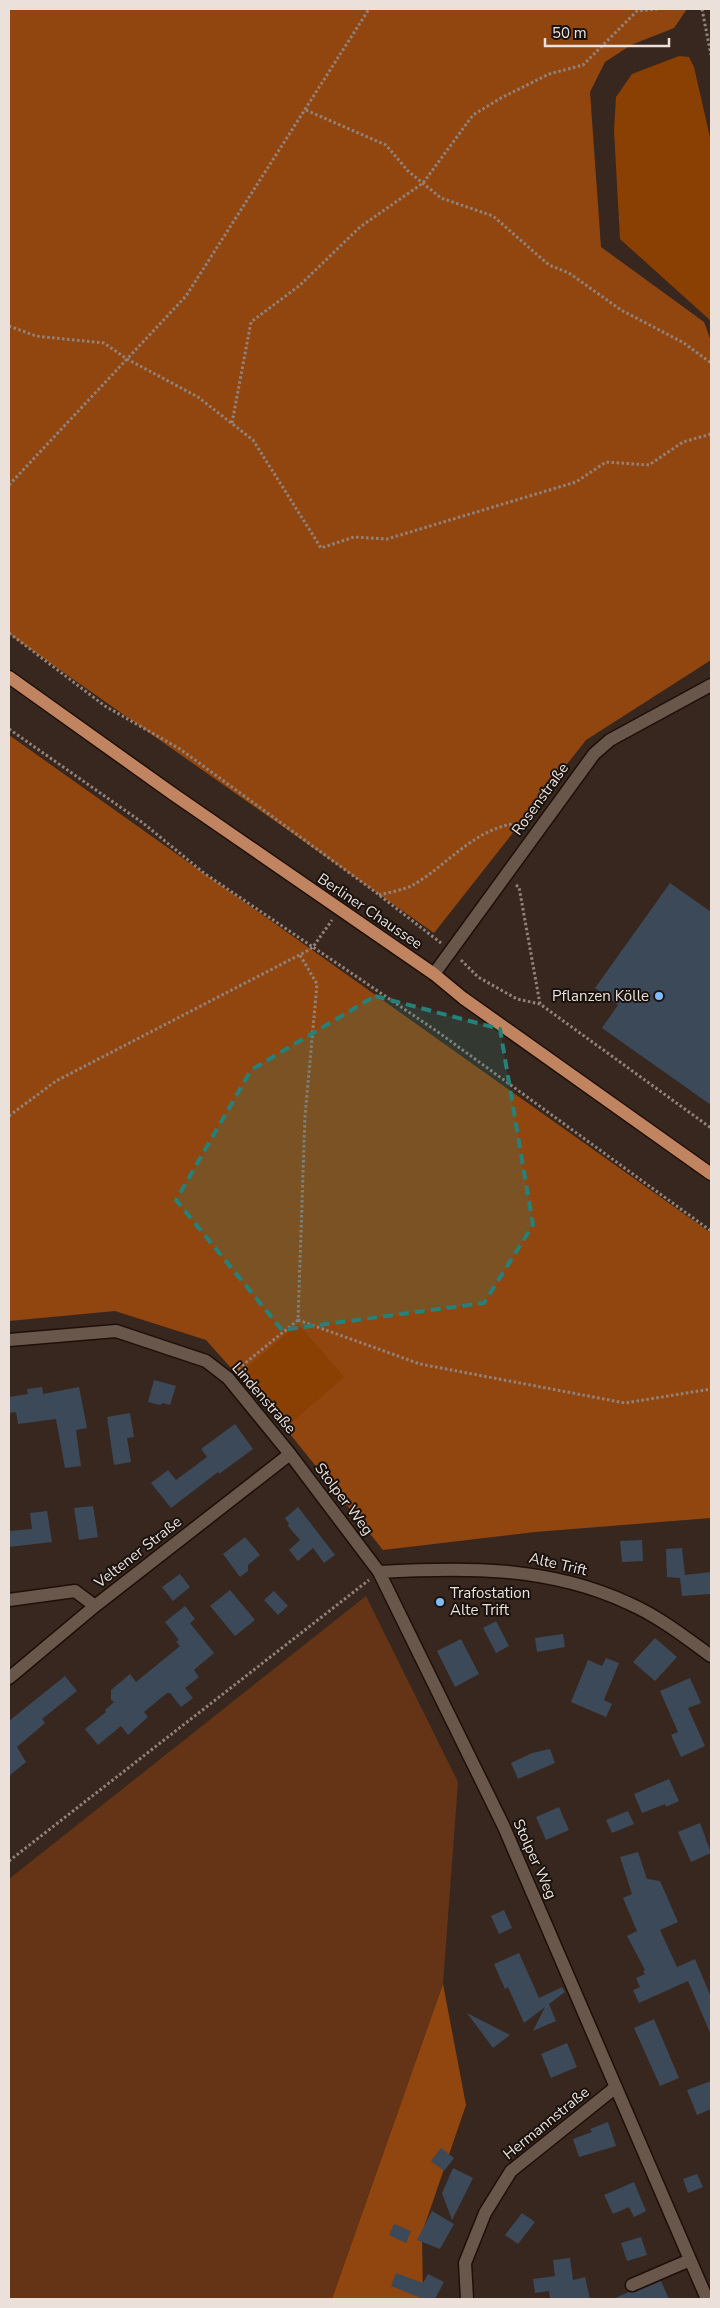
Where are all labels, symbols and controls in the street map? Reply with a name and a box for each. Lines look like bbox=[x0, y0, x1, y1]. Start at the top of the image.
scale bar bbox=[545, 15, 669, 47]
text: 50 m bbox=[552, 23, 587, 43]
street label: Rosenstraße bbox=[507, 759, 573, 839]
street label: Berliner Chaussee bbox=[314, 868, 426, 954]
place label: Pflanzen Kölle bbox=[552, 986, 649, 1006]
marker: Pflanzen Kölle bbox=[653, 990, 665, 1002]
street label: Lindenstraße bbox=[228, 1358, 301, 1438]
street label: Stolper Weg bbox=[310, 1459, 378, 1539]
street label: Veltener Straße bbox=[89, 1512, 186, 1593]
street label: Alte Trift bbox=[527, 1548, 590, 1581]
place label: Trafostation Alte Trift bbox=[450, 1583, 530, 1620]
marker: Trafostation Alte Trift bbox=[434, 1596, 446, 1608]
street label: Stolper Weg bbox=[508, 1816, 562, 1902]
street label: Hermannstraße bbox=[499, 2082, 593, 2164]

